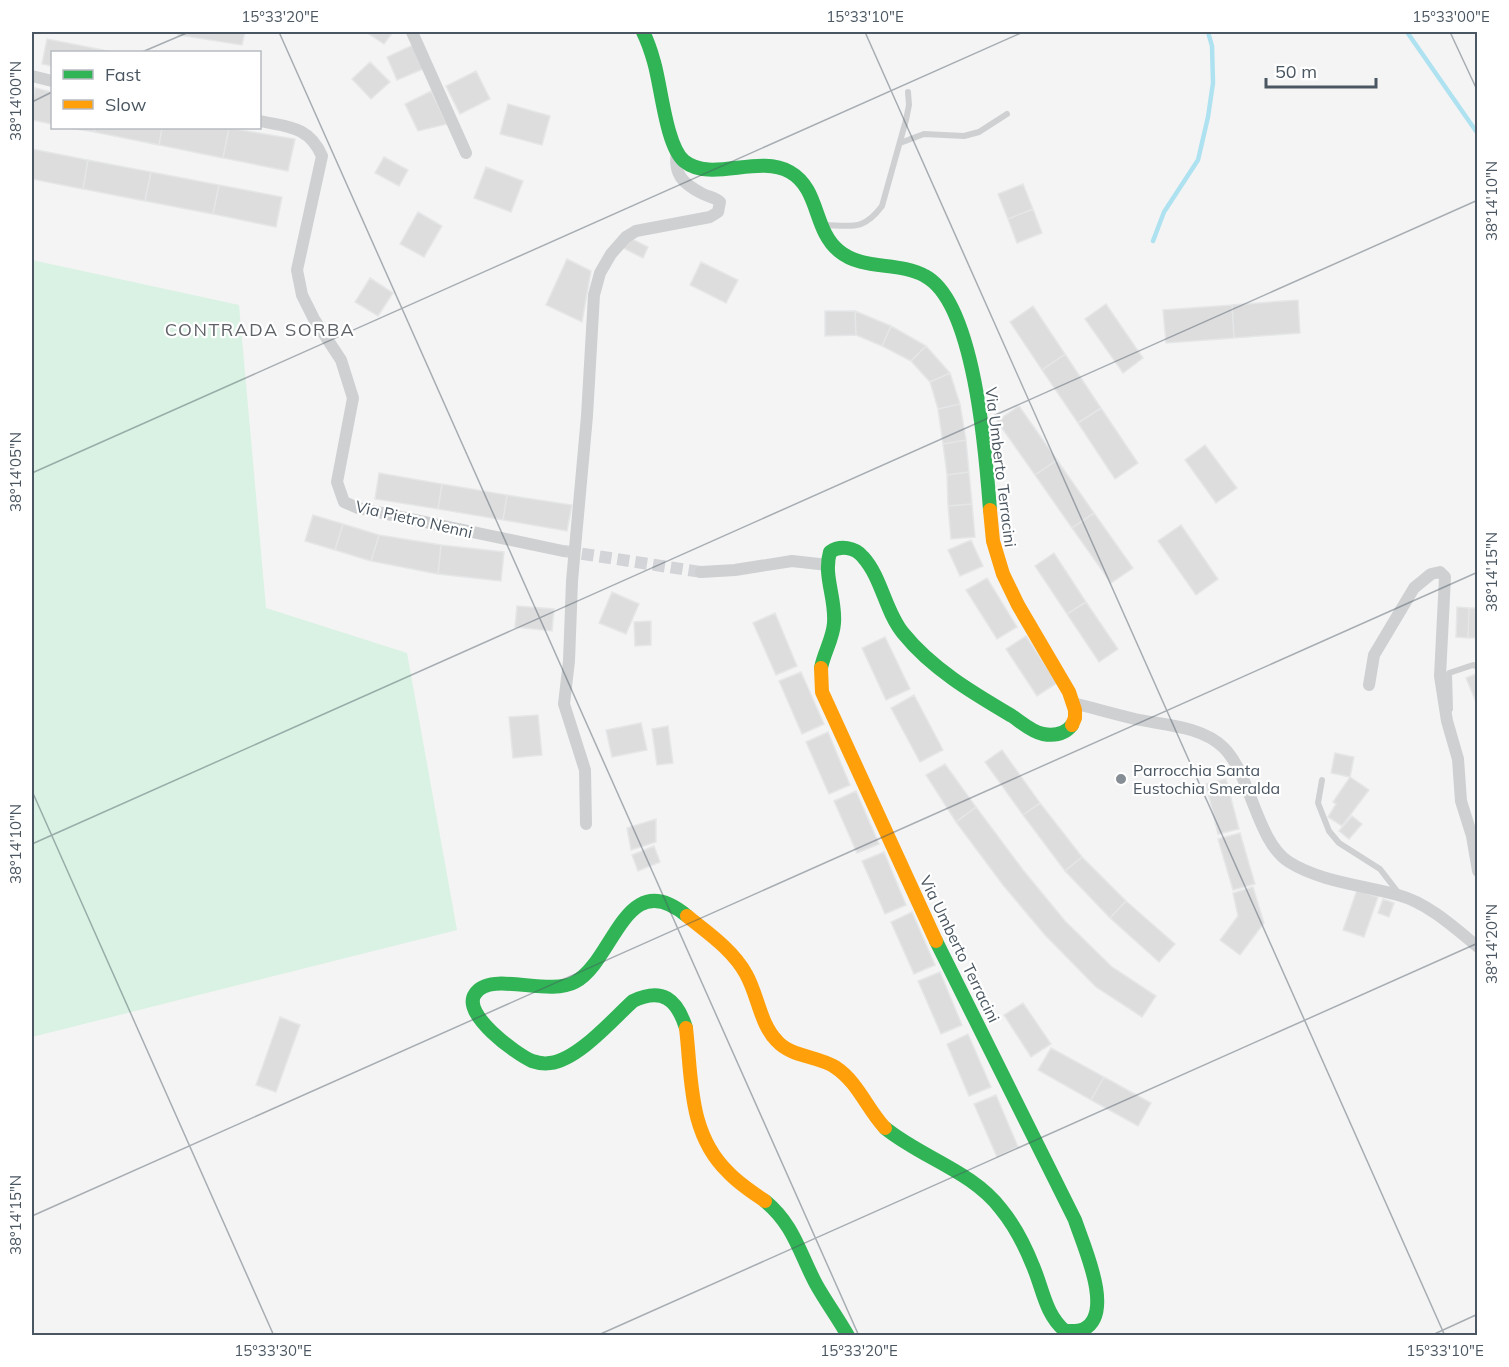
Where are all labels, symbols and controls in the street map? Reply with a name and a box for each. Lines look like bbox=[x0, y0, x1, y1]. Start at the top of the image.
text: 15°33'20"E bbox=[241, 7, 319, 26]
text: 15°33'10"E bbox=[826, 7, 904, 26]
text: 15°33'00"E bbox=[1412, 7, 1490, 26]
legend bbox=[51, 51, 261, 129]
scale bar bbox=[1266, 51, 1376, 89]
text: 50 m bbox=[1275, 60, 1317, 83]
text: 38°14'00"N bbox=[6, 61, 25, 141]
text: Fast bbox=[105, 63, 141, 86]
text: Slow bbox=[105, 93, 147, 116]
text: 38°14'10"N bbox=[1482, 161, 1501, 241]
district label: CONTRADA SORBA bbox=[165, 318, 355, 341]
street label: Via Umberto Terracini bbox=[981, 386, 1021, 548]
text: 38°14'05"N bbox=[6, 432, 25, 512]
street label: Via Pietro Nenni bbox=[354, 496, 474, 542]
text: 38°14'15"N bbox=[1482, 532, 1501, 612]
place label: Parrocchia Santa Eustochia Smeralda bbox=[1133, 760, 1280, 798]
marker: Parrocchia Santa Eustochia Smeralda bbox=[1114, 772, 1128, 786]
text: 38°14'10"N bbox=[6, 804, 25, 884]
street label: Via Umberto Terracini bbox=[916, 872, 1004, 1026]
text: 38°14'20"N bbox=[1482, 904, 1501, 984]
text: 38°14'15"N bbox=[6, 1175, 25, 1255]
text: 15°33'30"E bbox=[234, 1341, 312, 1360]
text: 15°33'20"E bbox=[820, 1341, 898, 1360]
text: 15°33'10"E bbox=[1406, 1341, 1484, 1360]

